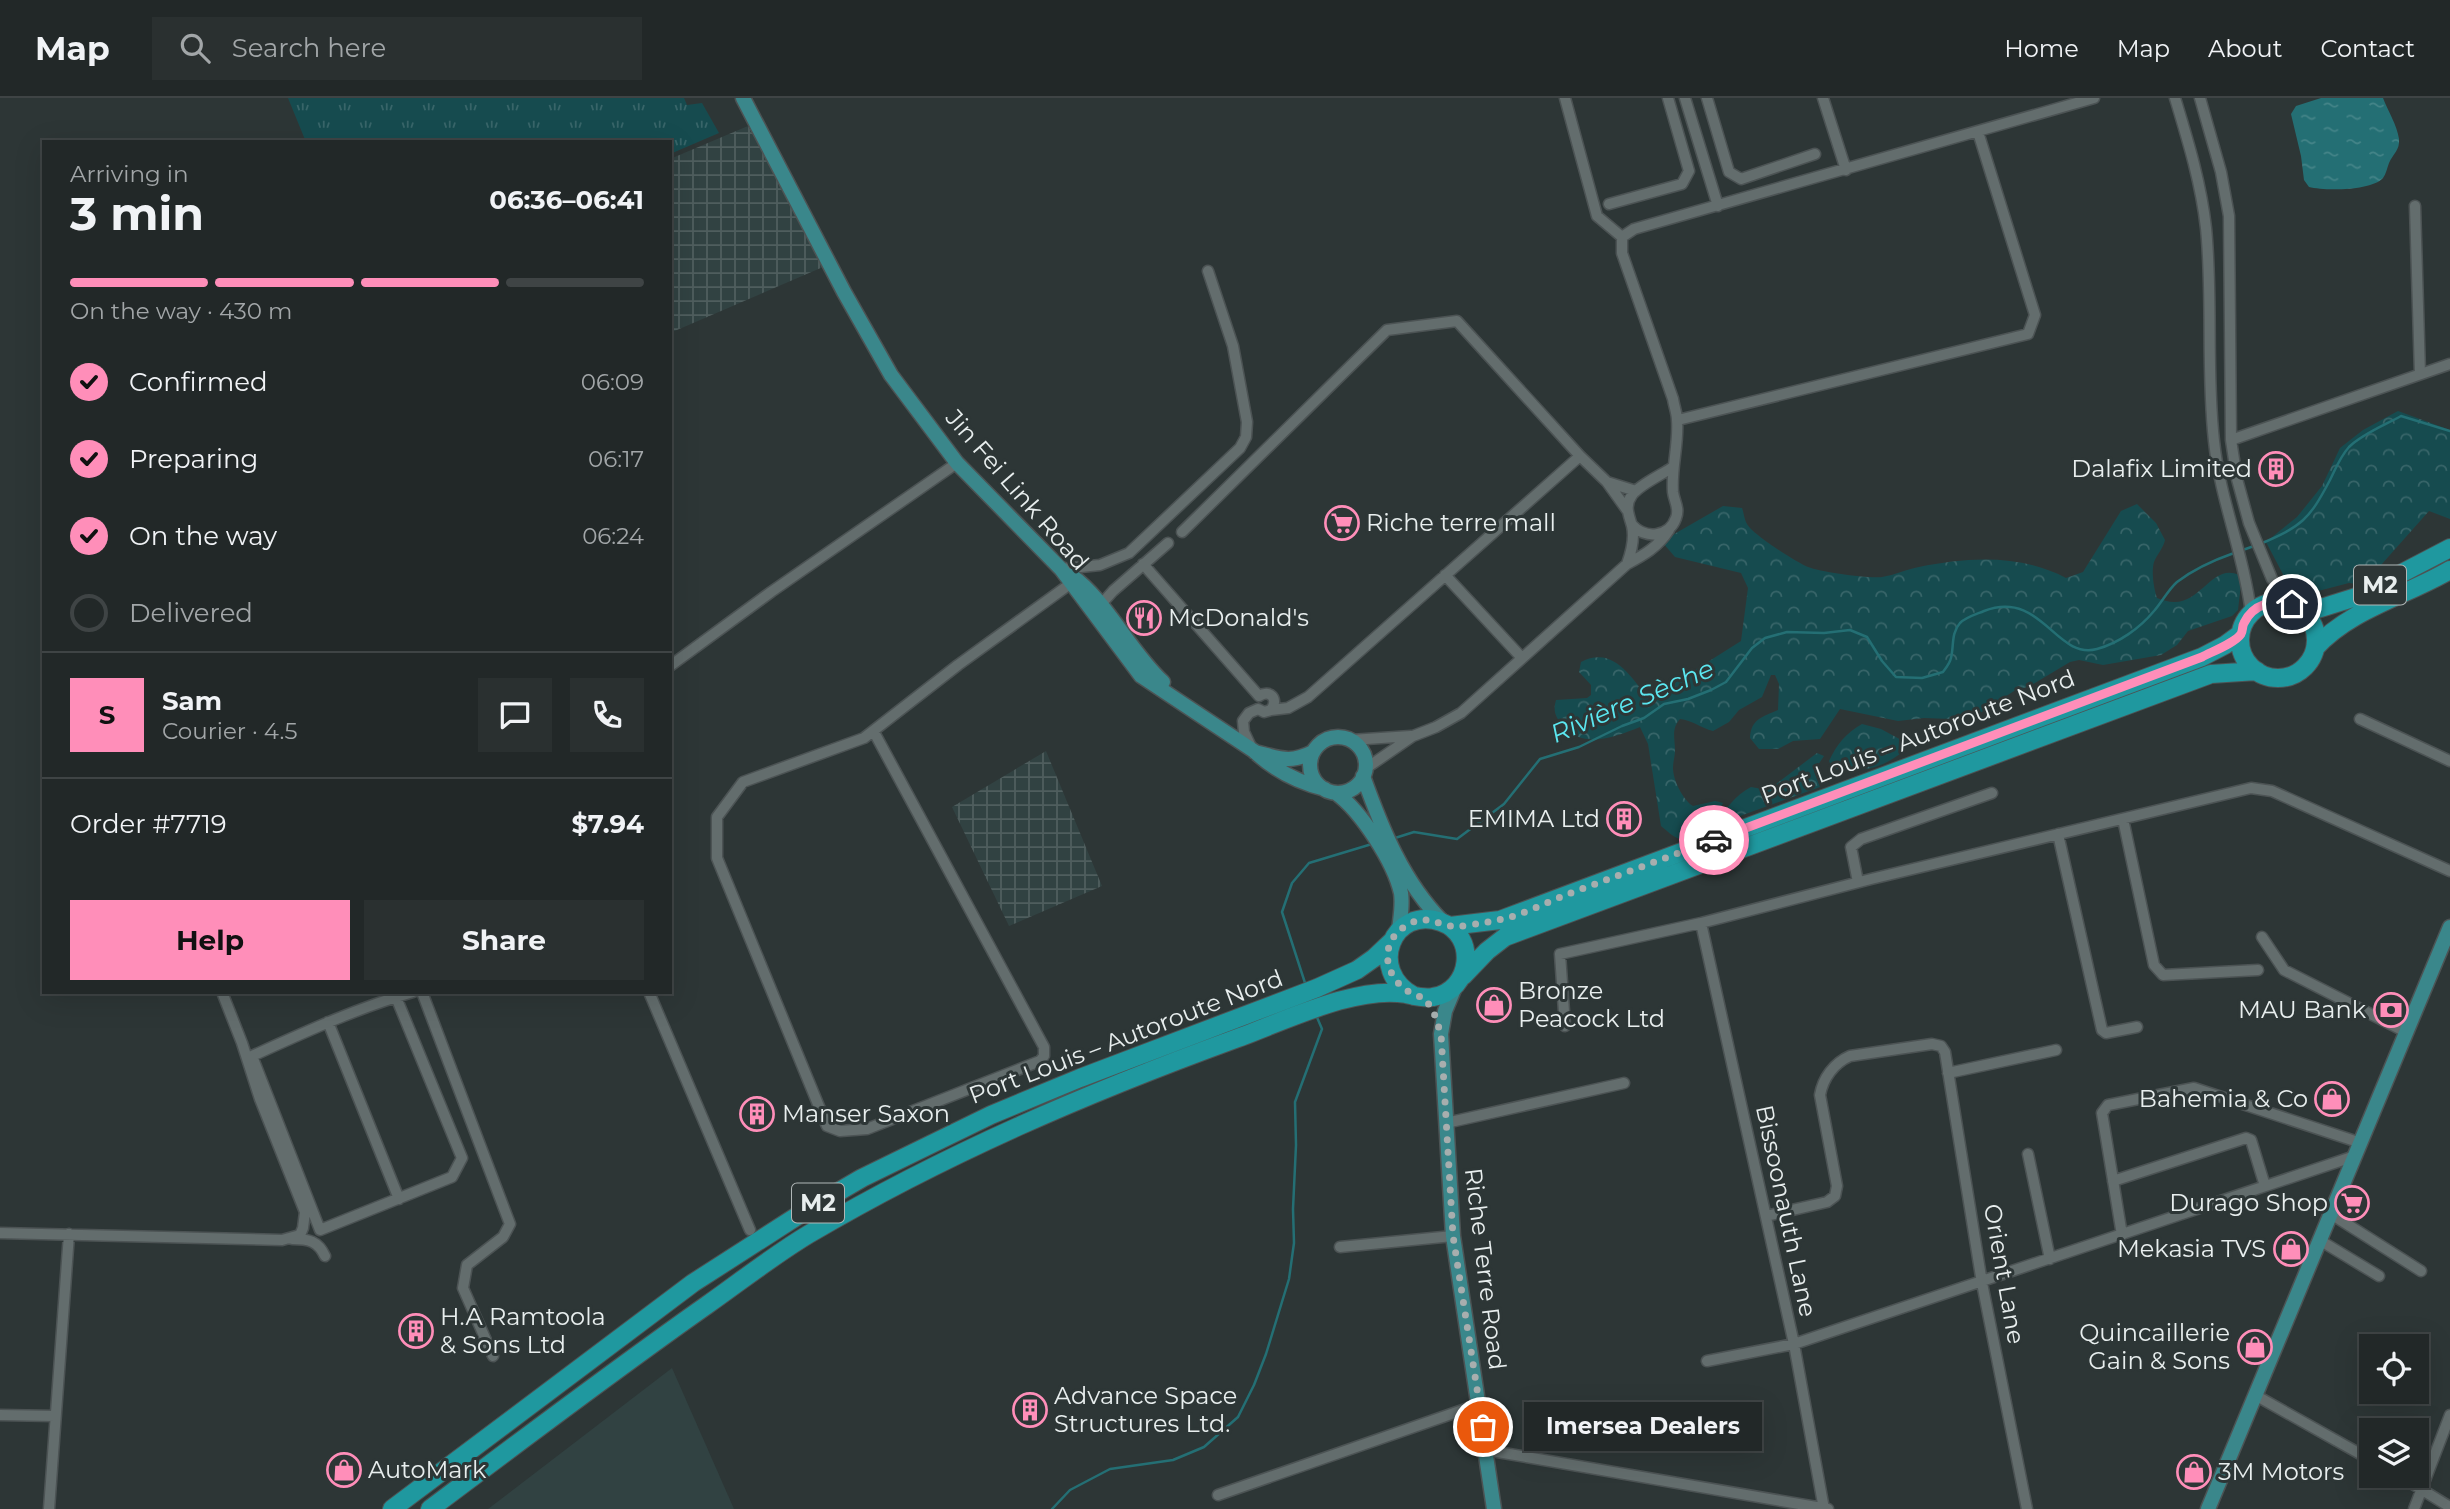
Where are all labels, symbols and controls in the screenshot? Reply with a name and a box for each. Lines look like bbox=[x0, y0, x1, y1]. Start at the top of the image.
search box bbox=[152, 17, 642, 80]
text: Map bbox=[35, 28, 110, 68]
icon: search bbox=[176, 29, 214, 67]
text: Search here bbox=[232, 32, 386, 64]
text: Home bbox=[2004, 34, 2079, 63]
text: Map bbox=[2117, 34, 2170, 63]
text: About bbox=[2208, 34, 2282, 63]
text: Contact bbox=[2320, 34, 2415, 63]
text: Arriving in bbox=[70, 160, 189, 188]
text: 06:36–06:41 bbox=[489, 184, 644, 216]
text: 3 min bbox=[70, 185, 204, 242]
text: On the way · 430 m bbox=[70, 297, 292, 325]
icon: check bbox=[70, 363, 108, 401]
text: Confirmed bbox=[129, 366, 268, 398]
text: 06:09 bbox=[581, 368, 644, 396]
street label: Jin Fei Link Road bbox=[939, 403, 1095, 576]
icon: check bbox=[70, 440, 108, 478]
text: Preparing bbox=[129, 443, 258, 475]
text: 06:17 bbox=[588, 445, 644, 473]
building icon: Dalafix Limited bbox=[2257, 450, 2295, 488]
place label: Dalafix Limited bbox=[2071, 454, 2252, 483]
supermarket icon: Riche terre mall bbox=[1323, 504, 1361, 542]
place label: Riche terre mall bbox=[1366, 508, 1556, 537]
icon: check bbox=[70, 517, 108, 555]
text: On the way bbox=[129, 520, 277, 552]
text: 06:24 bbox=[582, 522, 644, 550]
road number: M2 bbox=[2354, 565, 2406, 604]
pin bbox=[2262, 574, 2322, 634]
icon: home bbox=[2273, 585, 2311, 623]
text: Delivered bbox=[129, 597, 253, 629]
restaurant icon: McDonald's bbox=[1125, 599, 1163, 637]
place label: McDonald's bbox=[1168, 603, 1309, 632]
water label: Rivière Sèche bbox=[1545, 652, 1719, 750]
street label: Port Louis – Autoroute Nord bbox=[1757, 663, 2079, 810]
button: chat bbox=[478, 678, 552, 752]
button: phone bbox=[570, 678, 644, 752]
text: Sam bbox=[162, 685, 222, 717]
text: S bbox=[99, 699, 115, 731]
text: Courier · 4.5 bbox=[162, 717, 297, 745]
building icon: EMIMA Ltd bbox=[1605, 800, 1643, 838]
place label: EMIMA Ltd bbox=[1468, 804, 1600, 833]
courier bbox=[1679, 805, 1749, 875]
text: Order #7719 bbox=[70, 808, 227, 840]
text: $7.94 bbox=[572, 808, 644, 840]
icon: car bbox=[1695, 821, 1733, 859]
button: Help bbox=[70, 900, 350, 980]
button: Share bbox=[364, 900, 644, 980]
street label: Port Louis – Autoroute Nord bbox=[965, 963, 1287, 1110]
place label: Bronze Peacock Ltd bbox=[1518, 976, 1665, 1033]
shop icon: Bronze Peacock Ltd bbox=[1475, 986, 1513, 1024]
bank icon: MAU Bank bbox=[2372, 991, 2410, 1029]
place label: MAU Bank bbox=[2238, 995, 2367, 1024]
shop icon: Bahemia & Co bbox=[2313, 1080, 2351, 1118]
place label: Bahemia & Co bbox=[2139, 1084, 2308, 1113]
building icon: Manser Saxon bbox=[738, 1095, 776, 1133]
place label: Manser Saxon bbox=[782, 1099, 950, 1128]
street label: Bissoonauth Lane bbox=[1750, 1102, 1823, 1319]
street label: Riche Terre Road bbox=[1459, 1166, 1512, 1372]
road number: M2 bbox=[792, 1184, 844, 1222]
supermarket icon: Durago Shop bbox=[2333, 1184, 2371, 1222]
place label: Durago Shop bbox=[2169, 1188, 2328, 1217]
street label: Orient Lane bbox=[1978, 1202, 2031, 1346]
shop icon: Mekasia TVS bbox=[2272, 1230, 2310, 1268]
place label: Mekasia TVS bbox=[2117, 1234, 2266, 1263]
place label: H.A Ramtoola & Sons Ltd bbox=[440, 1302, 606, 1359]
building icon: H.A Ramtoola & Sons Ltd bbox=[397, 1312, 435, 1350]
place label: Quincaillerie Gain & Sons bbox=[2079, 1318, 2230, 1375]
shop icon: Quincaillerie Gain & Sons bbox=[2236, 1328, 2274, 1366]
map controls bbox=[2359, 1334, 2429, 1488]
button: locate bbox=[2359, 1334, 2429, 1404]
place label: Advance Space Structures Ltd. bbox=[1054, 1381, 1237, 1438]
building icon: Advance Space Structures Ltd. bbox=[1011, 1391, 1049, 1429]
pin bbox=[1453, 1397, 1513, 1457]
callout: Imersea Dealers bbox=[1525, 1402, 1763, 1452]
icon: bag bbox=[1464, 1408, 1502, 1446]
text: Imersea Dealers bbox=[1546, 1412, 1740, 1440]
button: layers bbox=[2359, 1418, 2429, 1488]
shop icon: AutoMark bbox=[325, 1451, 363, 1489]
shop icon: 3M Motors bbox=[2175, 1453, 2213, 1491]
place label: AutoMark bbox=[368, 1455, 487, 1484]
place label: 3M Motors bbox=[2218, 1457, 2344, 1486]

